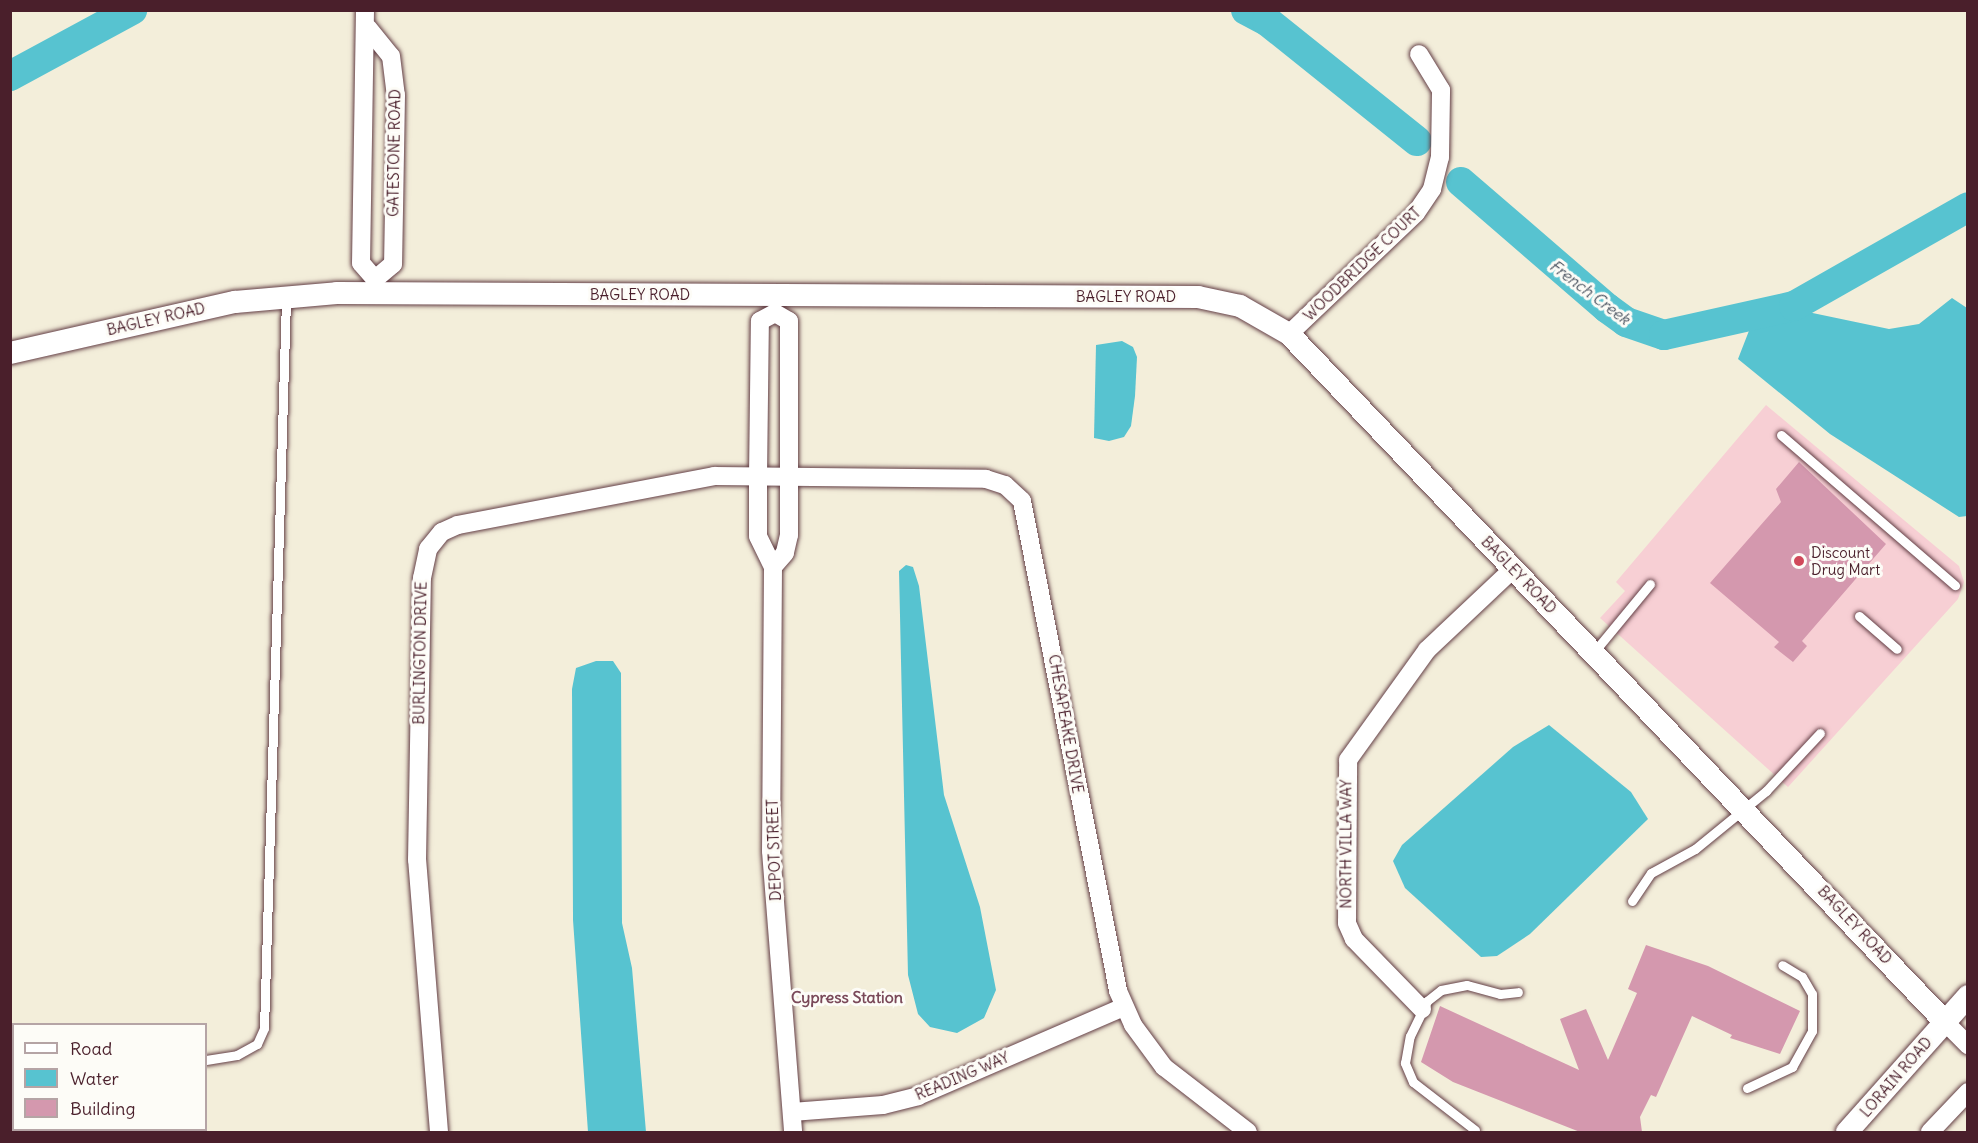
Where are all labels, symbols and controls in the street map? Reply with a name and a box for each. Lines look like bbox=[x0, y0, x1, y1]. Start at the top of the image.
street label: GATESTONE ROAD bbox=[384, 89, 404, 217]
street label: WOODBRIDGE COURT bbox=[1300, 203, 1424, 325]
water label: French Creek bbox=[1546, 256, 1634, 328]
street label: BAGLEY ROAD bbox=[590, 286, 690, 304]
street label: BAGLEY ROAD bbox=[1076, 288, 1176, 306]
street label: BAGLEY ROAD bbox=[105, 299, 207, 339]
street label: BAGLEY ROAD bbox=[1478, 533, 1560, 617]
place label: Discount Drug Mart bbox=[1811, 543, 1880, 578]
marker: Discount Drug Mart bbox=[1792, 554, 1806, 568]
street label: BURLINGTON DRIVE bbox=[410, 581, 430, 725]
street label: CHESAPEAKE DRIVE bbox=[1045, 653, 1087, 795]
street label: NORTH VILLA WAY bbox=[1337, 779, 1355, 909]
street label: DEPOT STREET bbox=[763, 799, 785, 901]
street label: BAGLEY ROAD bbox=[1814, 882, 1896, 968]
district label: Cypress Station bbox=[791, 987, 903, 1007]
legend bbox=[12, 1023, 207, 1131]
street label: LORAIN ROAD bbox=[1856, 1033, 1936, 1121]
text: Road bbox=[70, 1037, 112, 1060]
street label: READING WAY bbox=[912, 1048, 1012, 1104]
text: Water bbox=[70, 1067, 119, 1090]
text: Building bbox=[70, 1097, 135, 1120]

